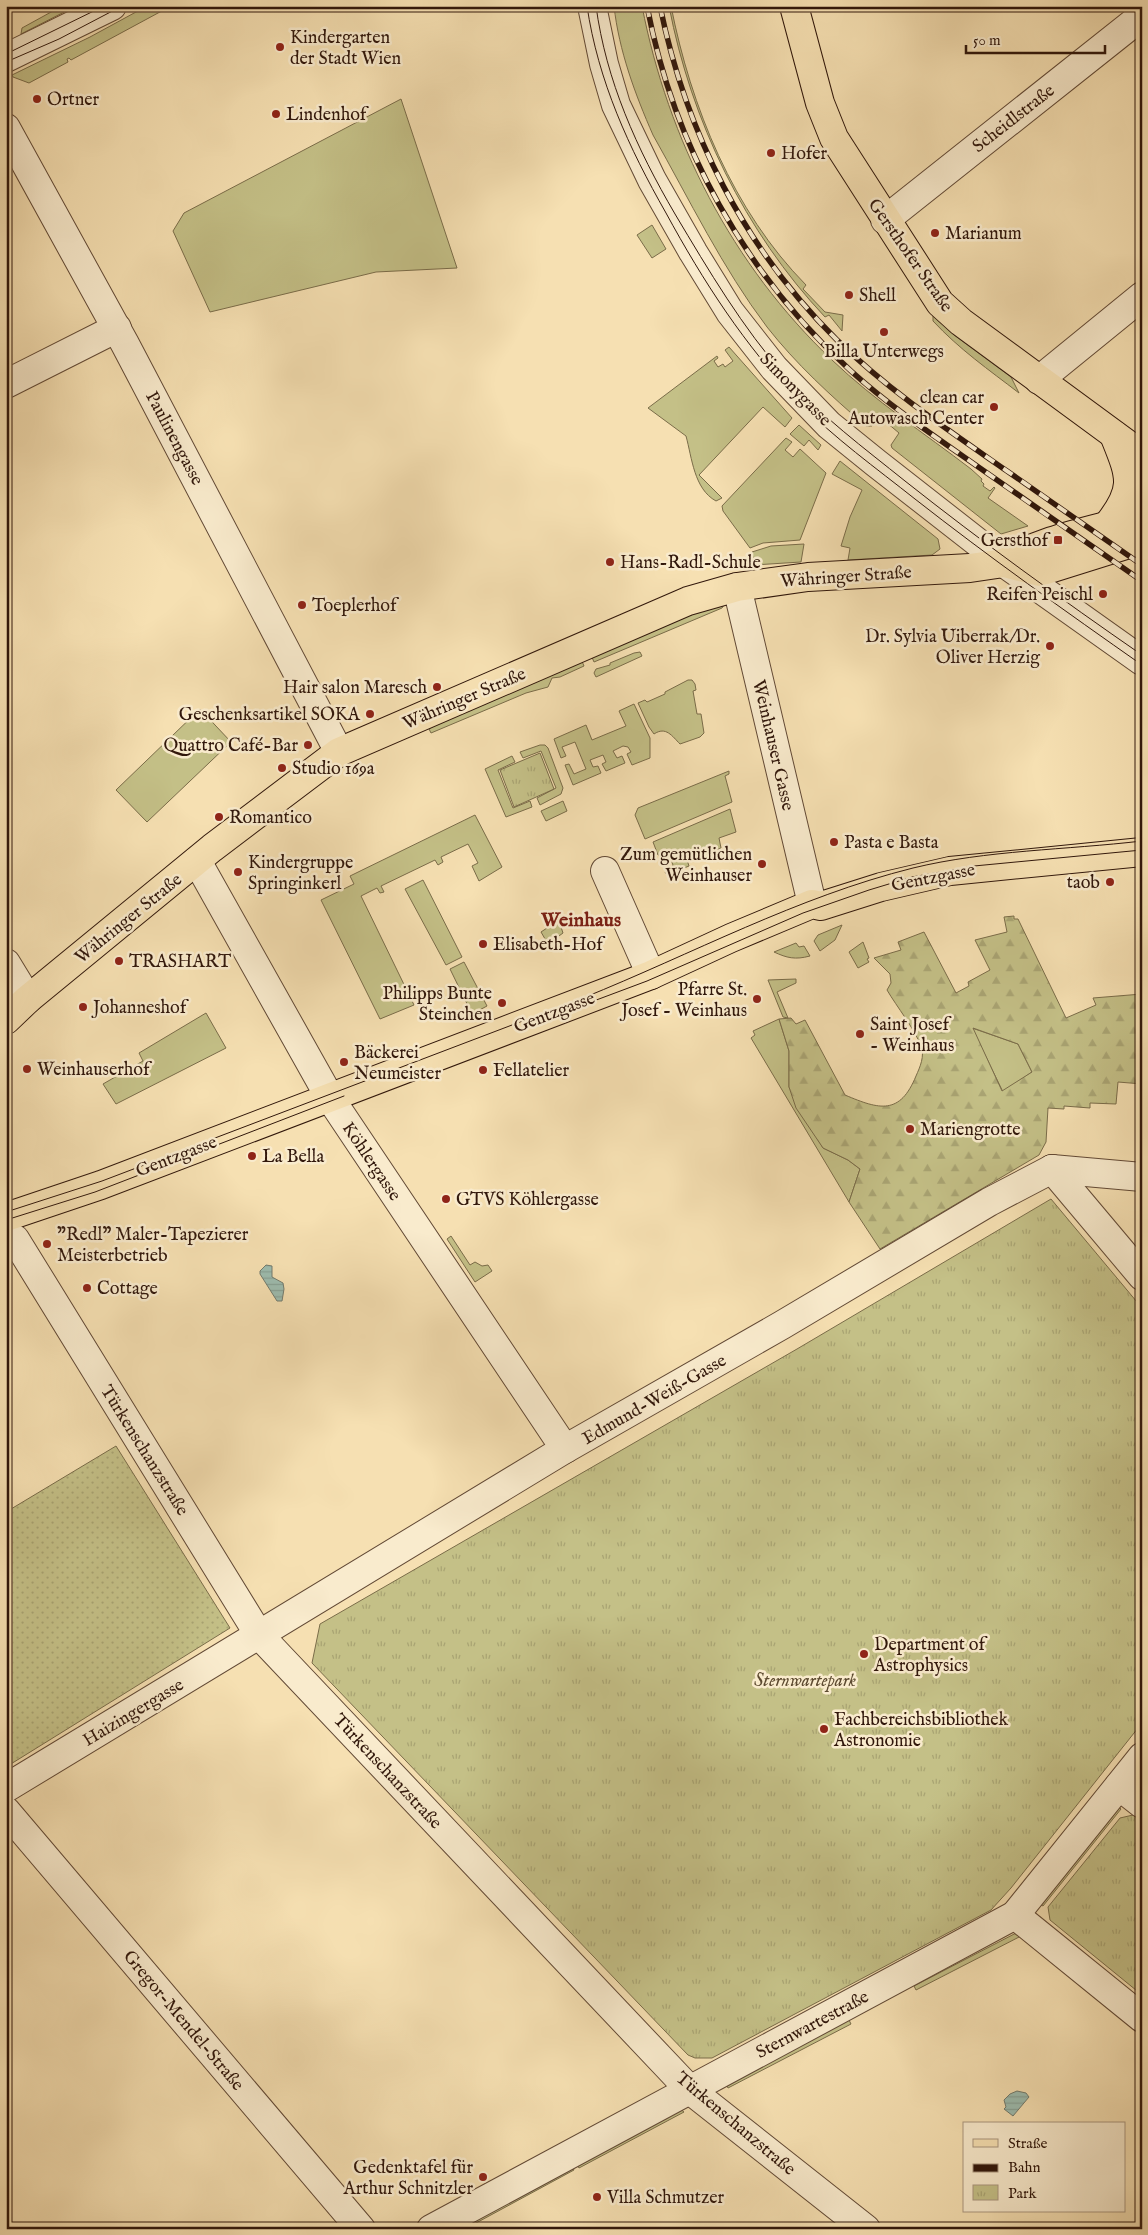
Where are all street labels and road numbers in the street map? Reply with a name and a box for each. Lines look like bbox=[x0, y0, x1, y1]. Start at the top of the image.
street label: Scheidlstraße bbox=[968, 80, 1060, 159]
street label: Gersthofer Straße bbox=[862, 195, 957, 317]
street label: Simonygasse bbox=[754, 348, 836, 432]
street label: Paulinengasse bbox=[139, 388, 208, 490]
street label: Währinger Straße bbox=[780, 561, 912, 594]
street label: Währinger Straße bbox=[400, 663, 530, 736]
street label: Weinhauser Gasse bbox=[746, 678, 799, 813]
street label: Gentzgasse bbox=[889, 859, 977, 898]
street label: Währinger Straße bbox=[71, 869, 187, 969]
street label: Gentzgasse bbox=[511, 987, 598, 1039]
street label: Köhlergasse bbox=[336, 1118, 406, 1206]
street label: Gentzgasse bbox=[133, 1131, 220, 1183]
street label: Edmund-Weiß-Gasse bbox=[579, 1350, 731, 1451]
street label: Türkenschanzstraße bbox=[94, 1381, 193, 1520]
street label: Haizingergasse bbox=[79, 1674, 189, 1752]
street label: Türkenschanzstraße bbox=[327, 1709, 446, 1835]
street label: Gregor-Mendel-Straße bbox=[117, 1946, 248, 2096]
street label: Sternwartestraße bbox=[752, 1986, 873, 2065]
street label: Türkenschanzstraße bbox=[670, 2067, 800, 2181]

